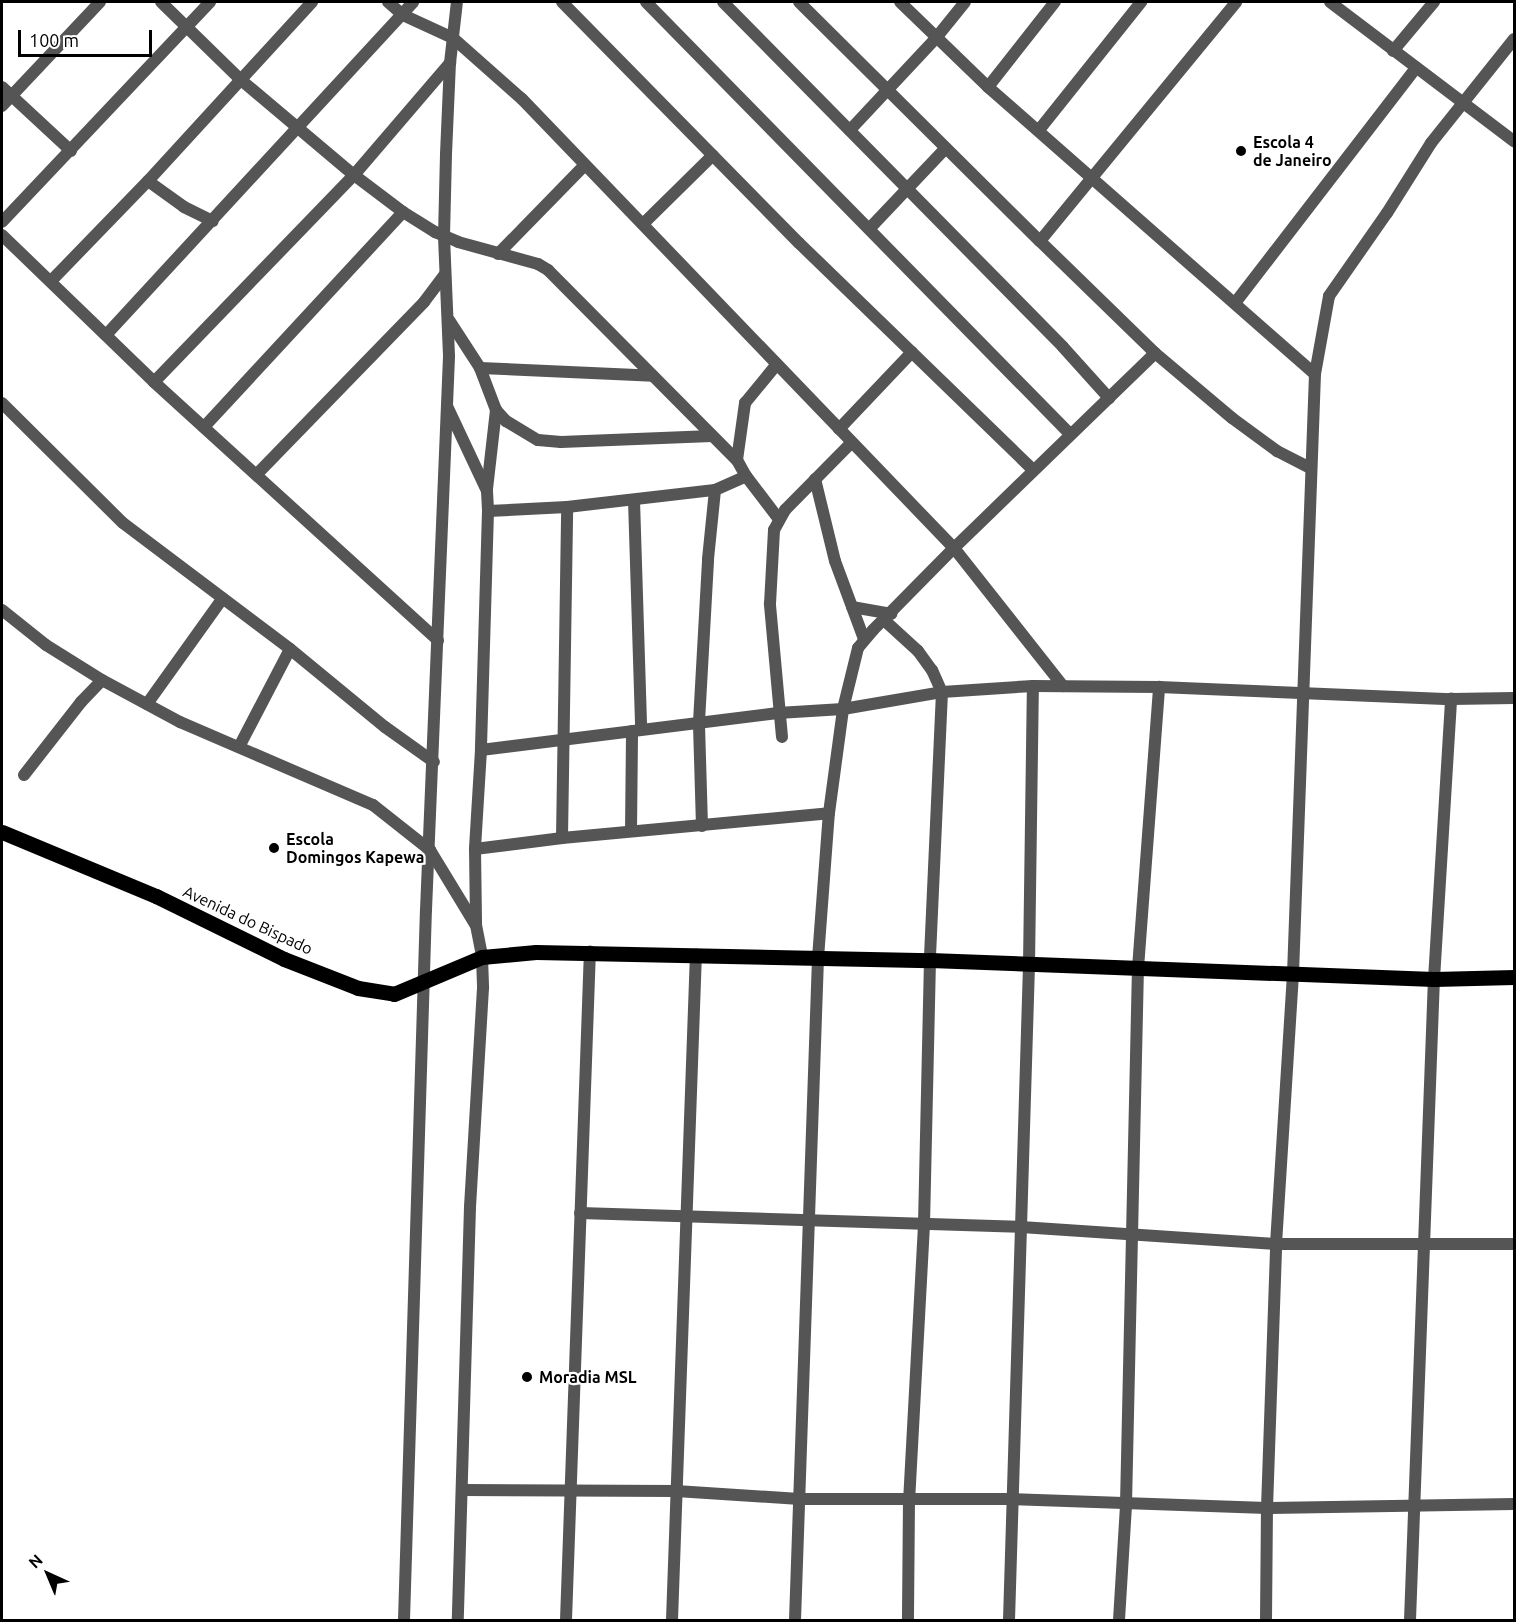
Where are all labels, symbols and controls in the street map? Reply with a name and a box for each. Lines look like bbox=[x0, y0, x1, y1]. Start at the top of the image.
scale bar bbox=[21, 18, 154, 56]
text: 100 m bbox=[29, 30, 79, 50]
place label: Escola 4 de Janeiro bbox=[1253, 132, 1332, 170]
marker: Escola 4 de Janeiro bbox=[1234, 144, 1248, 158]
place label: Escola Domingos Kapewa bbox=[286, 829, 424, 867]
marker: Escola Domingos Kapewa bbox=[267, 841, 281, 855]
street label: Avenida do Bispado bbox=[180, 882, 316, 958]
place label: Moradia MSL bbox=[539, 1367, 637, 1387]
marker: Moradia MSL bbox=[520, 1370, 534, 1384]
north arrow bbox=[18, 1544, 78, 1604]
text: N bbox=[25, 1550, 46, 1572]

